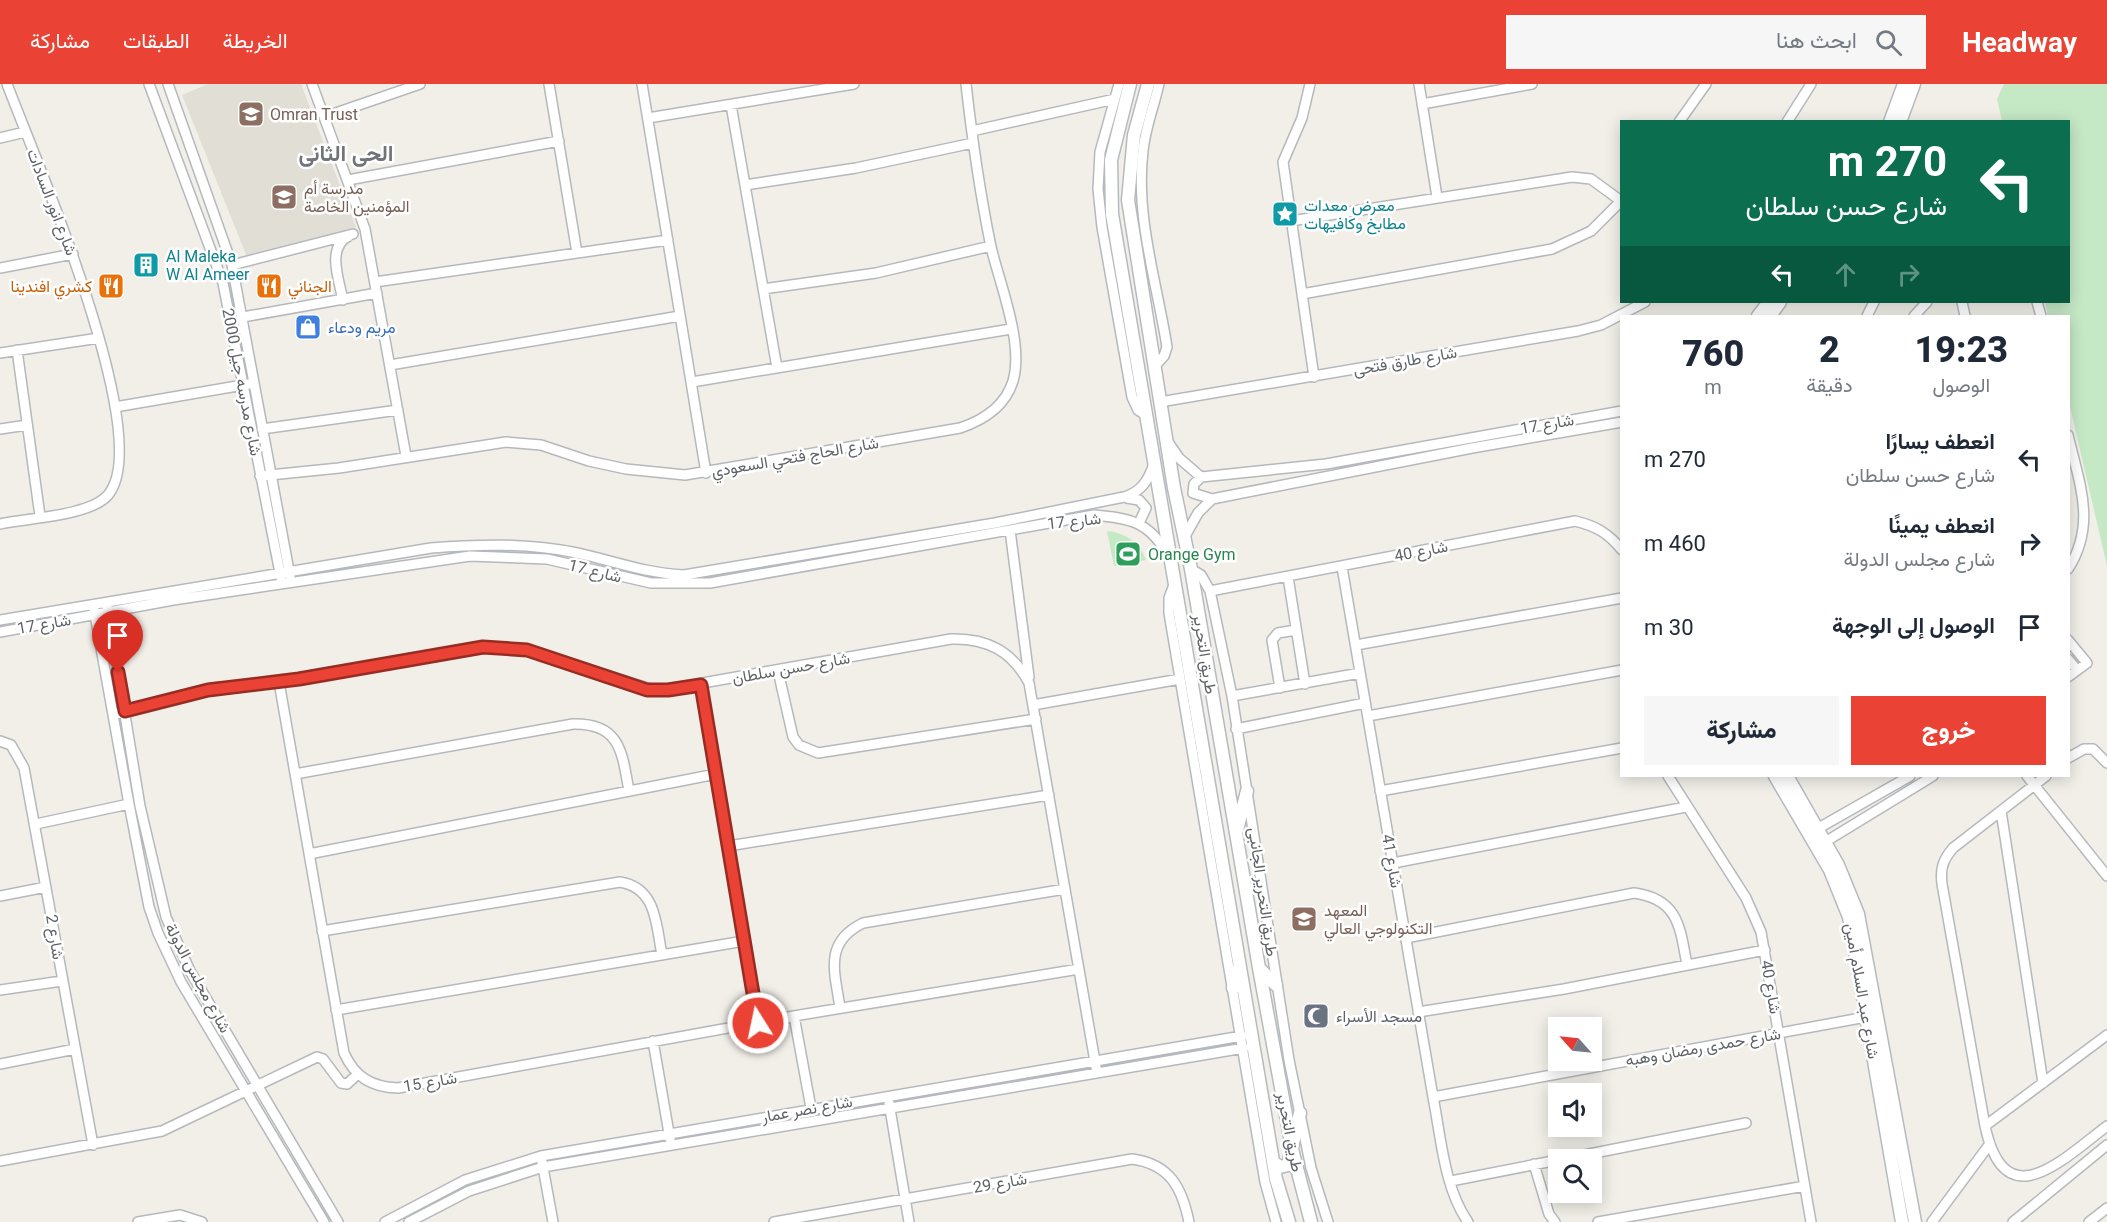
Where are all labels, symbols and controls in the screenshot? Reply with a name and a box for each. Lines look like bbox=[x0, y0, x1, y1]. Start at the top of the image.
search box bbox=[1506, 15, 1926, 69]
icon: search bbox=[1872, 26, 1905, 59]
text: Headway bbox=[1962, 26, 2077, 59]
text: ابحث هنا bbox=[1776, 28, 1857, 53]
text: مشاركة bbox=[30, 29, 90, 53]
text: الطبقات bbox=[123, 29, 190, 53]
text: الخريطة bbox=[223, 29, 288, 53]
school or university icon: Omran Trust bbox=[236, 99, 266, 129]
place label: Omran Trust bbox=[270, 105, 358, 124]
text: 270 m bbox=[1828, 137, 1947, 186]
district label: الحى الثانى bbox=[298, 141, 394, 167]
icon: left bbox=[1968, 144, 2046, 222]
street label: شارع انور السادات bbox=[21, 146, 81, 259]
place label: مدرسة أم المؤمنين الخاصة bbox=[304, 179, 409, 217]
school or university icon: مدرسة أم المؤمنين الخاصة bbox=[269, 182, 299, 212]
text: شارع حسن سلطان bbox=[1746, 190, 1947, 222]
place label: معرض معدات مطابخ وكافيهات bbox=[1304, 196, 1406, 235]
place icon: معرض معدات مطابخ وكافيهات bbox=[1270, 199, 1300, 229]
place label: Al Maleka W Al Ameer bbox=[166, 247, 250, 284]
building icon: Al Maleka W Al Ameer bbox=[131, 250, 161, 280]
icon: left bbox=[1766, 258, 1799, 291]
icon: ahead bbox=[1829, 258, 1862, 291]
icon: right bbox=[1892, 258, 1925, 291]
restaurant icon: كشري افندينا bbox=[96, 271, 126, 301]
restaurant icon: الجناني bbox=[254, 271, 284, 301]
place label: كشري افندينا bbox=[10, 277, 92, 300]
place label: الجناني bbox=[288, 277, 332, 300]
street label: شارع مدرسه جيل 2000 bbox=[216, 307, 266, 458]
shop icon: مريم ودعاء bbox=[293, 312, 323, 342]
place label: مريم ودعاء bbox=[328, 318, 396, 338]
text: 2 bbox=[1819, 329, 1840, 371]
text: 19:23 bbox=[1915, 329, 2008, 371]
text: 760 bbox=[1682, 333, 1744, 375]
street label: شارع طارق فتحى bbox=[1352, 343, 1459, 381]
text: دقيقة bbox=[1806, 373, 1853, 397]
text: الوصول bbox=[1932, 373, 1990, 397]
text: m bbox=[1704, 375, 1722, 399]
street label: شارع 17 bbox=[1519, 410, 1576, 440]
text: انعطف يسارًا bbox=[1885, 429, 1995, 454]
street label: شارع الحاج فتحي السعودي bbox=[710, 433, 881, 485]
icon: left bbox=[2013, 443, 2046, 476]
text: 270 m bbox=[1644, 447, 1706, 472]
text: شارع حسن سلطان bbox=[1846, 463, 1995, 487]
street label: شارع 17 bbox=[1046, 509, 1102, 535]
text: انعطف يمينًا bbox=[1888, 513, 1995, 538]
icon: right bbox=[2013, 527, 2046, 560]
text: 460 m bbox=[1644, 531, 1706, 556]
street label: شارع 40 bbox=[1393, 537, 1450, 567]
sports icon: Orange Gym bbox=[1113, 539, 1143, 569]
place label: Orange Gym bbox=[1148, 545, 1236, 564]
text: شارع مجلس الدولة bbox=[1843, 547, 1995, 571]
street label: شارع 17 bbox=[566, 555, 624, 589]
street label: شارع 17 bbox=[16, 610, 73, 640]
pin bbox=[92, 610, 143, 672]
icon: arrive bbox=[2013, 611, 2046, 644]
street label: طريق التحرير bbox=[1188, 612, 1221, 696]
text: الوصول إلى الوجهة bbox=[1832, 613, 1995, 638]
text: 30 m bbox=[1644, 615, 1694, 640]
icon: arrive bbox=[101, 619, 134, 652]
street label: شارع حسن سلطان bbox=[731, 648, 852, 690]
button: مشاركة bbox=[1644, 696, 1839, 765]
button: خروج bbox=[1851, 696, 2046, 765]
street label: طريق التحرير الجانبى bbox=[1244, 826, 1281, 958]
street label: شارع 41 bbox=[1376, 833, 1406, 890]
place label: المعهد التكنولوجي العالي bbox=[1324, 901, 1433, 942]
school or university icon: المعهد التكنولوجي العالي bbox=[1289, 904, 1319, 934]
street label: شارع 2 bbox=[40, 913, 68, 961]
street label: شارع مجلس الدولة bbox=[159, 920, 235, 1037]
street label: شارع عبد السلام أمين bbox=[1839, 922, 1883, 1061]
street label: شارع 40 bbox=[1755, 959, 1785, 1016]
position arrow bbox=[726, 991, 790, 1055]
mosque icon: مسجد الأسراء bbox=[1301, 1001, 1331, 1031]
place label: مسجد الأسراء bbox=[1336, 1007, 1422, 1027]
north arrow bbox=[1548, 1017, 1602, 1071]
map controls bbox=[1548, 1017, 1602, 1203]
street label: شارع حمدى رمضان وهبه bbox=[1624, 1024, 1782, 1072]
street label: شارع 15 bbox=[402, 1068, 459, 1098]
button: sound bbox=[1548, 1083, 1602, 1137]
street label: طريق التحرير bbox=[1272, 1090, 1307, 1174]
street label: شارع نصر عمار bbox=[759, 1092, 854, 1128]
button: search bbox=[1548, 1149, 1602, 1203]
street label: شارع 29 bbox=[972, 1169, 1029, 1199]

